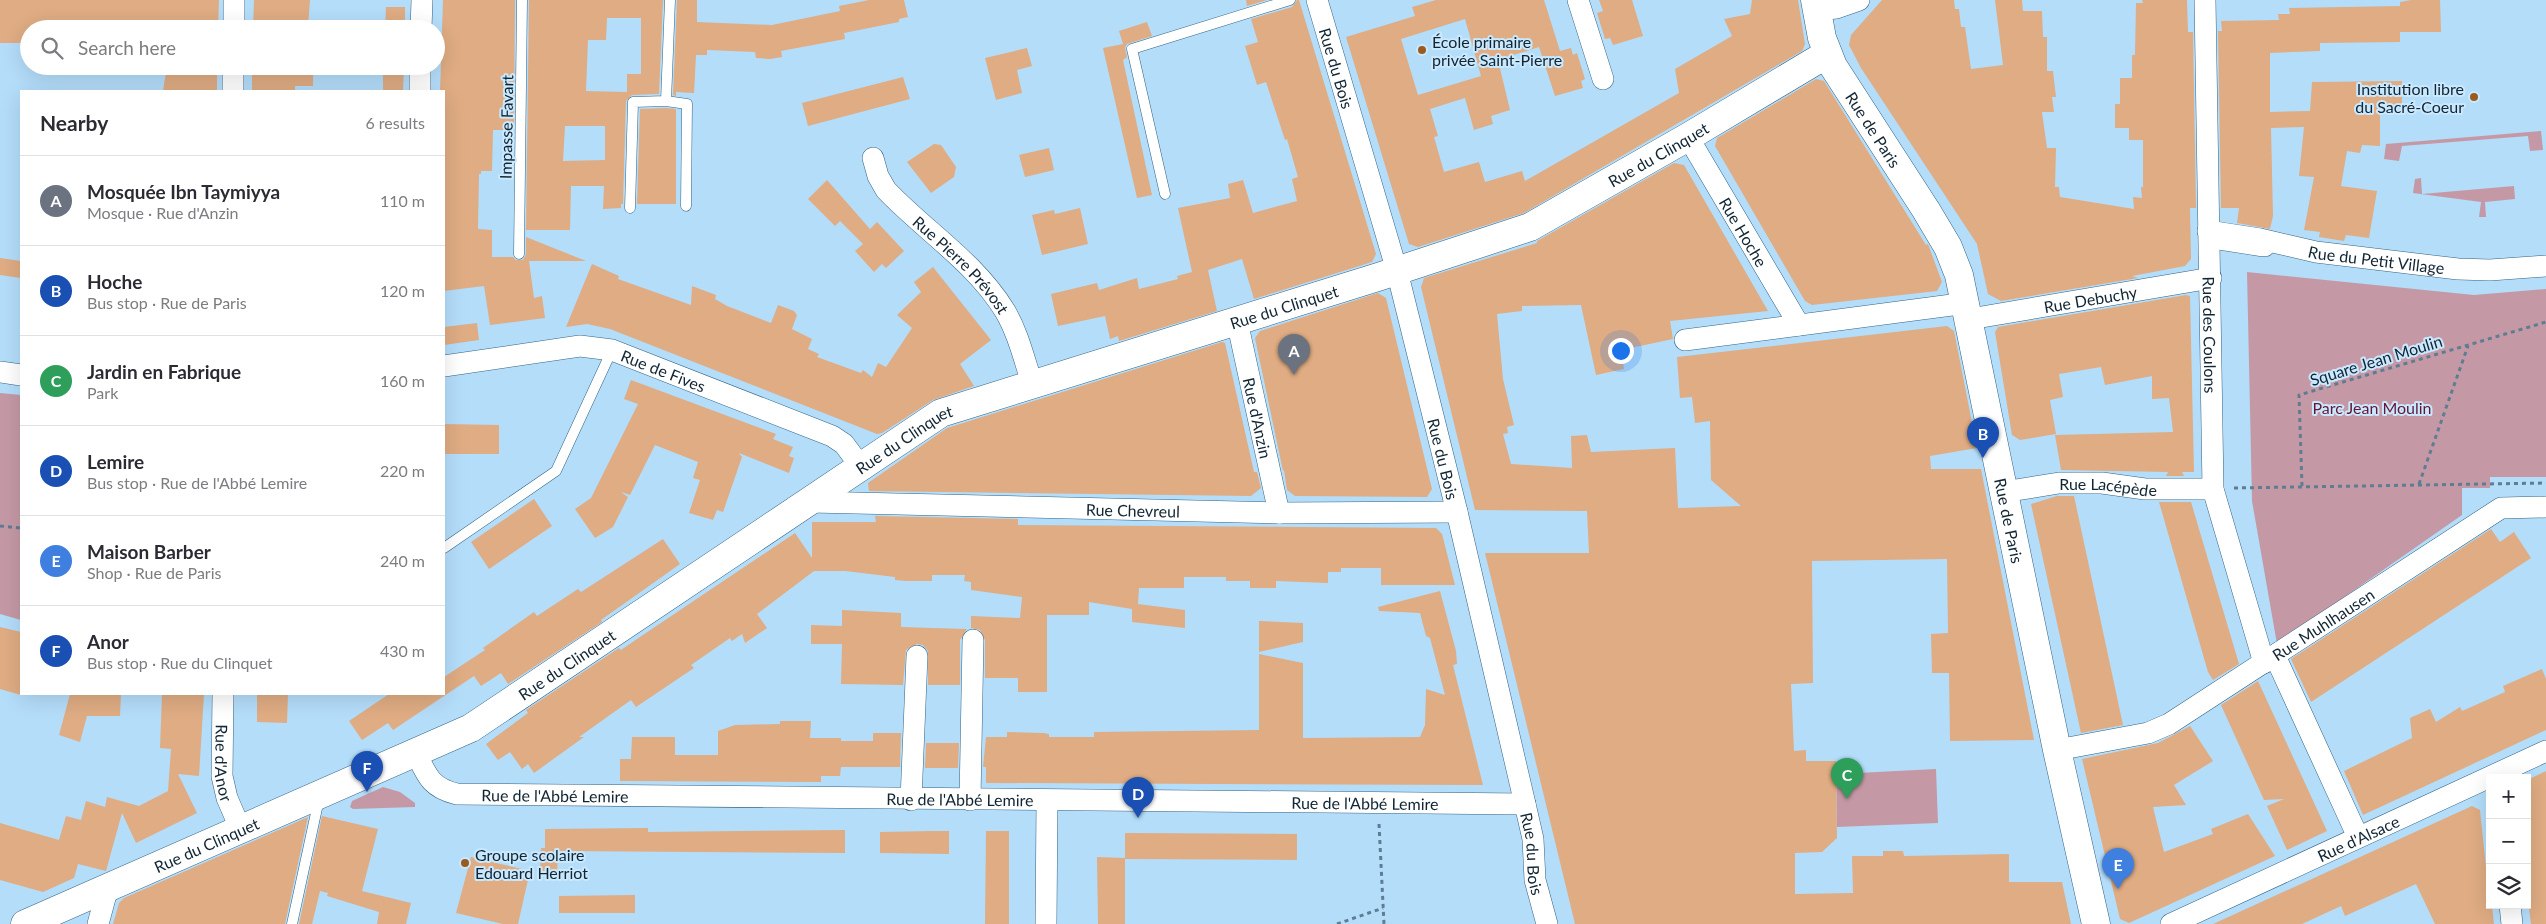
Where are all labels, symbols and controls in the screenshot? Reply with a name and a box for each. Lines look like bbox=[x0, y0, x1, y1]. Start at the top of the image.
search box bbox=[20, 20, 445, 75]
street label: Rue du Bois bbox=[1316, 25, 1358, 111]
place label: École primaire privée Saint-Pierre bbox=[1432, 32, 1562, 69]
icon: search bbox=[38, 34, 66, 62]
text: Search here bbox=[78, 36, 176, 59]
marker: École primaire privée Saint-Pierre bbox=[1416, 44, 1428, 56]
street label: Impasse Favart bbox=[496, 75, 516, 179]
place label: Institution libre du Sacré-Coeur bbox=[2355, 79, 2464, 116]
street label: Rue de Paris bbox=[1842, 88, 1905, 171]
marker: Institution libre du Sacré-Coeur bbox=[2468, 91, 2480, 103]
text: Nearby bbox=[40, 110, 108, 135]
text: 6 results bbox=[365, 113, 425, 132]
street label: Rue du Clinquet bbox=[1604, 118, 1712, 190]
text: Mosquée Ibn Taymiyya bbox=[87, 180, 280, 203]
text: A bbox=[50, 191, 62, 210]
text: 110 m bbox=[380, 191, 425, 210]
street label: Rue Hoche bbox=[1716, 194, 1772, 270]
text: Mosque · Rue d'Anzin bbox=[87, 203, 239, 222]
street label: Rue Pierre Prévost bbox=[910, 211, 1014, 317]
street label: Rue du Petit Village bbox=[2307, 241, 2446, 277]
text: Hoche bbox=[87, 270, 142, 293]
street label: Rue des Coulons bbox=[2200, 276, 2221, 394]
street label: Rue du Clinquet bbox=[1227, 280, 1341, 332]
text: B bbox=[51, 281, 61, 300]
text: 120 m bbox=[380, 281, 425, 300]
street label: Rue Debuchy bbox=[2042, 281, 2139, 316]
text: Bus stop · Rue de Paris bbox=[87, 293, 247, 312]
street label: Square Jean Moulin bbox=[2308, 331, 2444, 389]
pin: A bbox=[1278, 334, 1310, 375]
your location bbox=[1608, 338, 1634, 364]
street label: Rue de Fives bbox=[619, 345, 708, 395]
text: Jardin en Fabrique bbox=[87, 360, 241, 383]
text: C bbox=[51, 371, 61, 390]
text: 160 m bbox=[380, 371, 425, 390]
street label: Rue d'Anzin bbox=[1240, 375, 1276, 460]
text: Park bbox=[87, 383, 118, 402]
park label: Parc Jean Moulin bbox=[2312, 398, 2432, 417]
street label: Rue du Clinquet bbox=[852, 401, 955, 477]
street label: Rue du Bois bbox=[1424, 416, 1463, 501]
pin: B bbox=[1967, 417, 1999, 458]
text: Lemire bbox=[87, 450, 144, 473]
text: D bbox=[50, 461, 62, 480]
text: 220 m bbox=[380, 461, 425, 480]
text: Bus stop · Rue de l'Abbé Lemire bbox=[87, 473, 307, 492]
street label: Rue Lacépède bbox=[2059, 473, 2157, 499]
street label: Rue de Paris bbox=[1992, 476, 2028, 565]
street label: Rue Chevreul bbox=[1086, 499, 1180, 520]
text: Maison Barber bbox=[87, 540, 211, 563]
text: E bbox=[51, 551, 61, 570]
text: 240 m bbox=[380, 551, 425, 570]
text: Shop · Rue de Paris bbox=[87, 563, 221, 582]
street label: Rue Muhlhausen bbox=[2268, 584, 2377, 664]
street label: Rue du Clinquet bbox=[514, 625, 619, 703]
text: Anor bbox=[87, 630, 129, 653]
text: F bbox=[51, 641, 61, 660]
text: 430 m bbox=[380, 641, 425, 660]
text: Bus stop · Rue du Clinquet bbox=[87, 653, 273, 672]
street label: Rue d'Anor bbox=[212, 724, 237, 805]
pin: F bbox=[351, 751, 383, 792]
pin: C bbox=[1831, 758, 1863, 799]
map controls bbox=[2486, 774, 2531, 909]
button: + bbox=[2486, 774, 2531, 819]
pin: D bbox=[1122, 777, 1154, 818]
street label: Rue de l'Abbé Lemire bbox=[481, 785, 629, 805]
street label: Rue de l'Abbé Lemire bbox=[886, 789, 1034, 809]
street label: Rue de l'Abbé Lemire bbox=[1291, 792, 1439, 813]
street label: Rue du Bois bbox=[1518, 810, 1548, 897]
street label: Rue d'Alsace bbox=[2314, 811, 2402, 865]
street label: Rue du Clinquet bbox=[151, 813, 262, 876]
button: − bbox=[2486, 819, 2531, 864]
place label: Groupe scolaire Edouard Herriot bbox=[475, 845, 588, 882]
pin: E bbox=[2102, 848, 2134, 889]
marker: Groupe scolaire Edouard Herriot bbox=[459, 857, 471, 869]
button: layers bbox=[2486, 864, 2531, 909]

